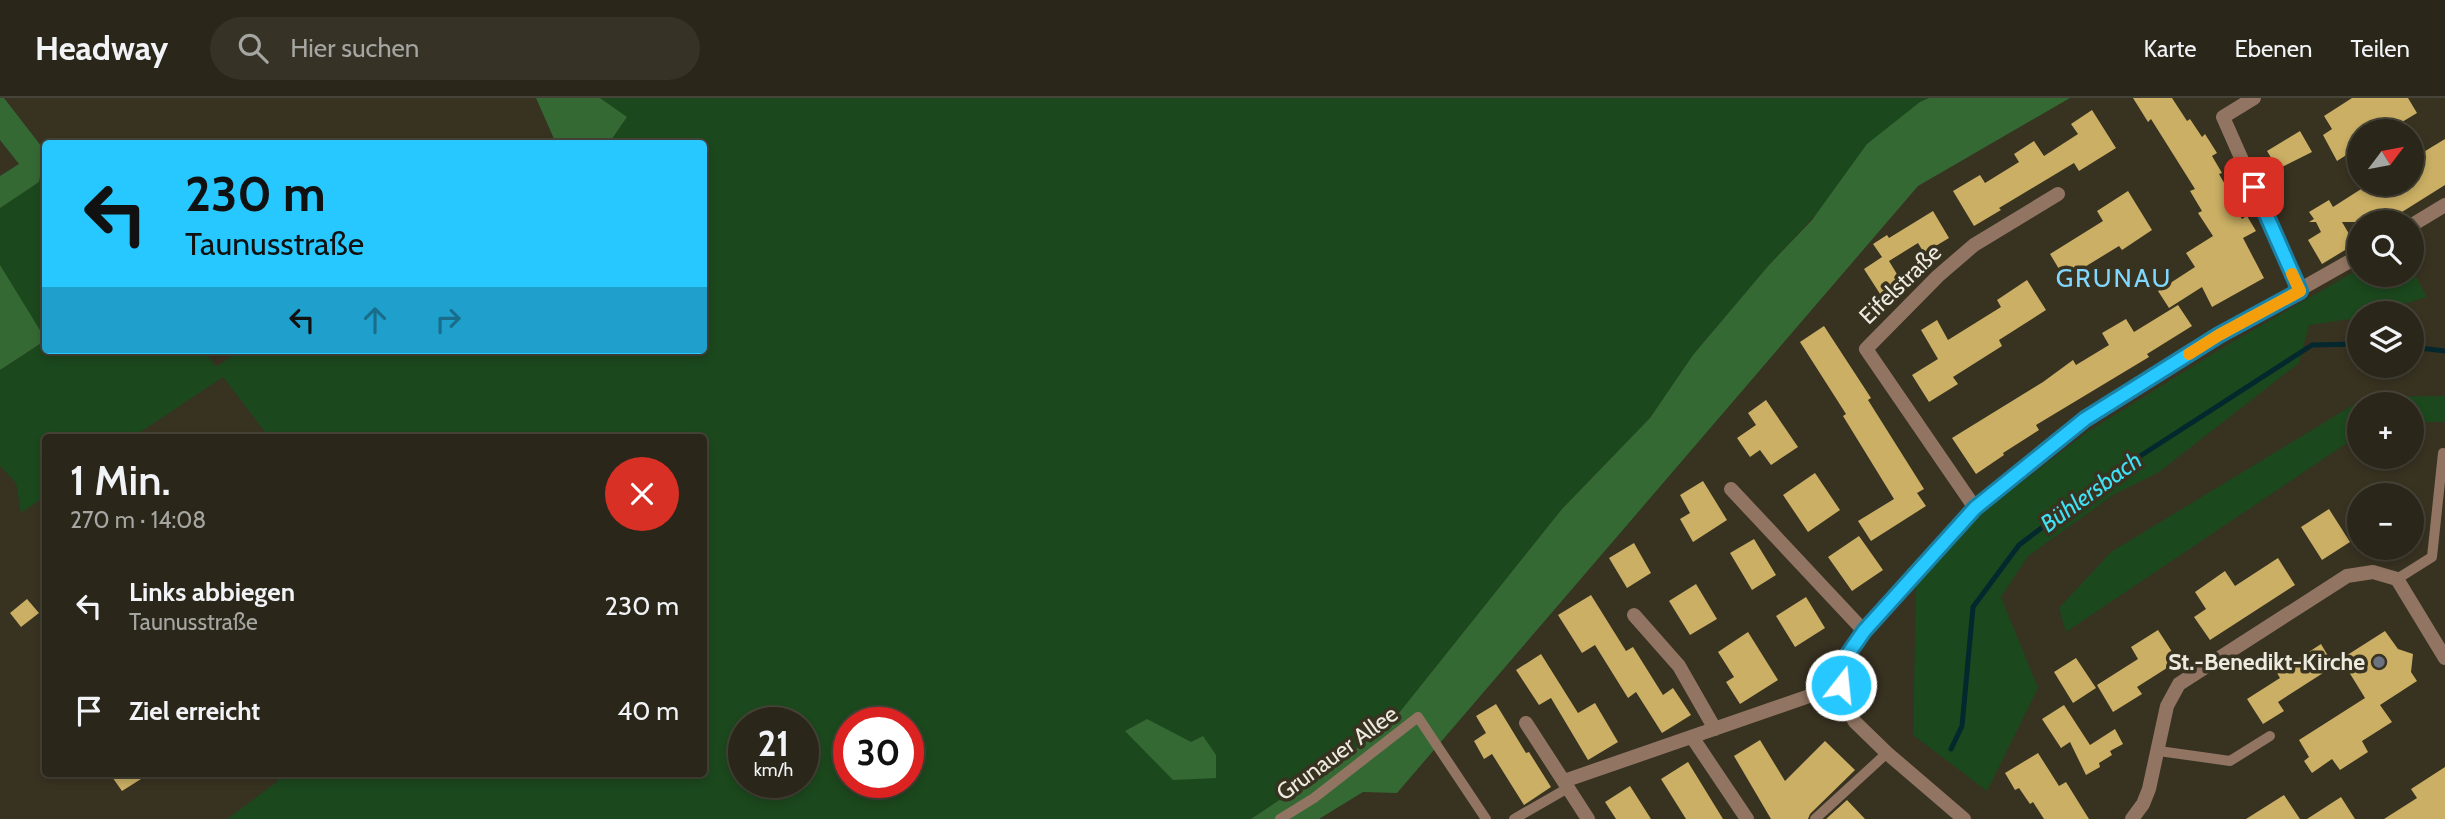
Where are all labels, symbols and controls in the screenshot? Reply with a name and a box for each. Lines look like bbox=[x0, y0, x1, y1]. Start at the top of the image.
search box bbox=[210, 17, 700, 80]
text: Headway bbox=[35, 28, 168, 68]
icon: search bbox=[234, 29, 272, 67]
text: Hier suchen bbox=[290, 32, 419, 64]
text: Karte bbox=[2143, 34, 2196, 63]
text: Ebenen bbox=[2234, 34, 2312, 63]
text: Teilen bbox=[2350, 34, 2410, 63]
north arrow bbox=[2347, 119, 2424, 196]
map controls bbox=[2347, 119, 2424, 560]
pin bbox=[2224, 157, 2284, 217]
text: 230 m bbox=[185, 164, 326, 223]
icon: left bbox=[70, 168, 161, 259]
icon: arrive bbox=[2235, 168, 2273, 206]
button: search bbox=[2347, 210, 2424, 287]
text: Taunusstraße bbox=[185, 224, 364, 263]
street label: Eifelstraße bbox=[1853, 238, 1947, 330]
district label: GRUNAU bbox=[2056, 262, 2172, 294]
icon: left bbox=[283, 301, 321, 339]
icon: ahead bbox=[356, 301, 394, 339]
icon: right bbox=[429, 301, 467, 339]
button: layers bbox=[2347, 301, 2424, 378]
button: + bbox=[2347, 392, 2424, 469]
water label: Bühlersbach bbox=[2034, 445, 2147, 538]
text: 1 Min. bbox=[70, 454, 171, 506]
button: close bbox=[605, 457, 679, 531]
button: − bbox=[2347, 483, 2424, 560]
text: 270 m · 14:08 bbox=[70, 506, 206, 534]
text: Links abbiegen bbox=[129, 576, 295, 608]
icon: left bbox=[70, 587, 108, 625]
text: 230 m bbox=[605, 590, 679, 622]
text: Taunusstraße bbox=[129, 608, 258, 636]
position arrow bbox=[1804, 648, 1878, 722]
place label: St.-Benedikt-Kirche bbox=[2168, 648, 2365, 676]
marker: St.-Benedikt-Kirche bbox=[2371, 654, 2387, 670]
icon: arrive bbox=[70, 692, 108, 730]
text: Ziel erreicht bbox=[129, 695, 260, 727]
text: 40 m bbox=[617, 695, 679, 727]
street label: Grunauer Allee bbox=[1271, 699, 1403, 806]
speed limit sign: 30 bbox=[833, 707, 924, 798]
text: 21 bbox=[758, 722, 789, 765]
text: km/h bbox=[754, 759, 793, 781]

